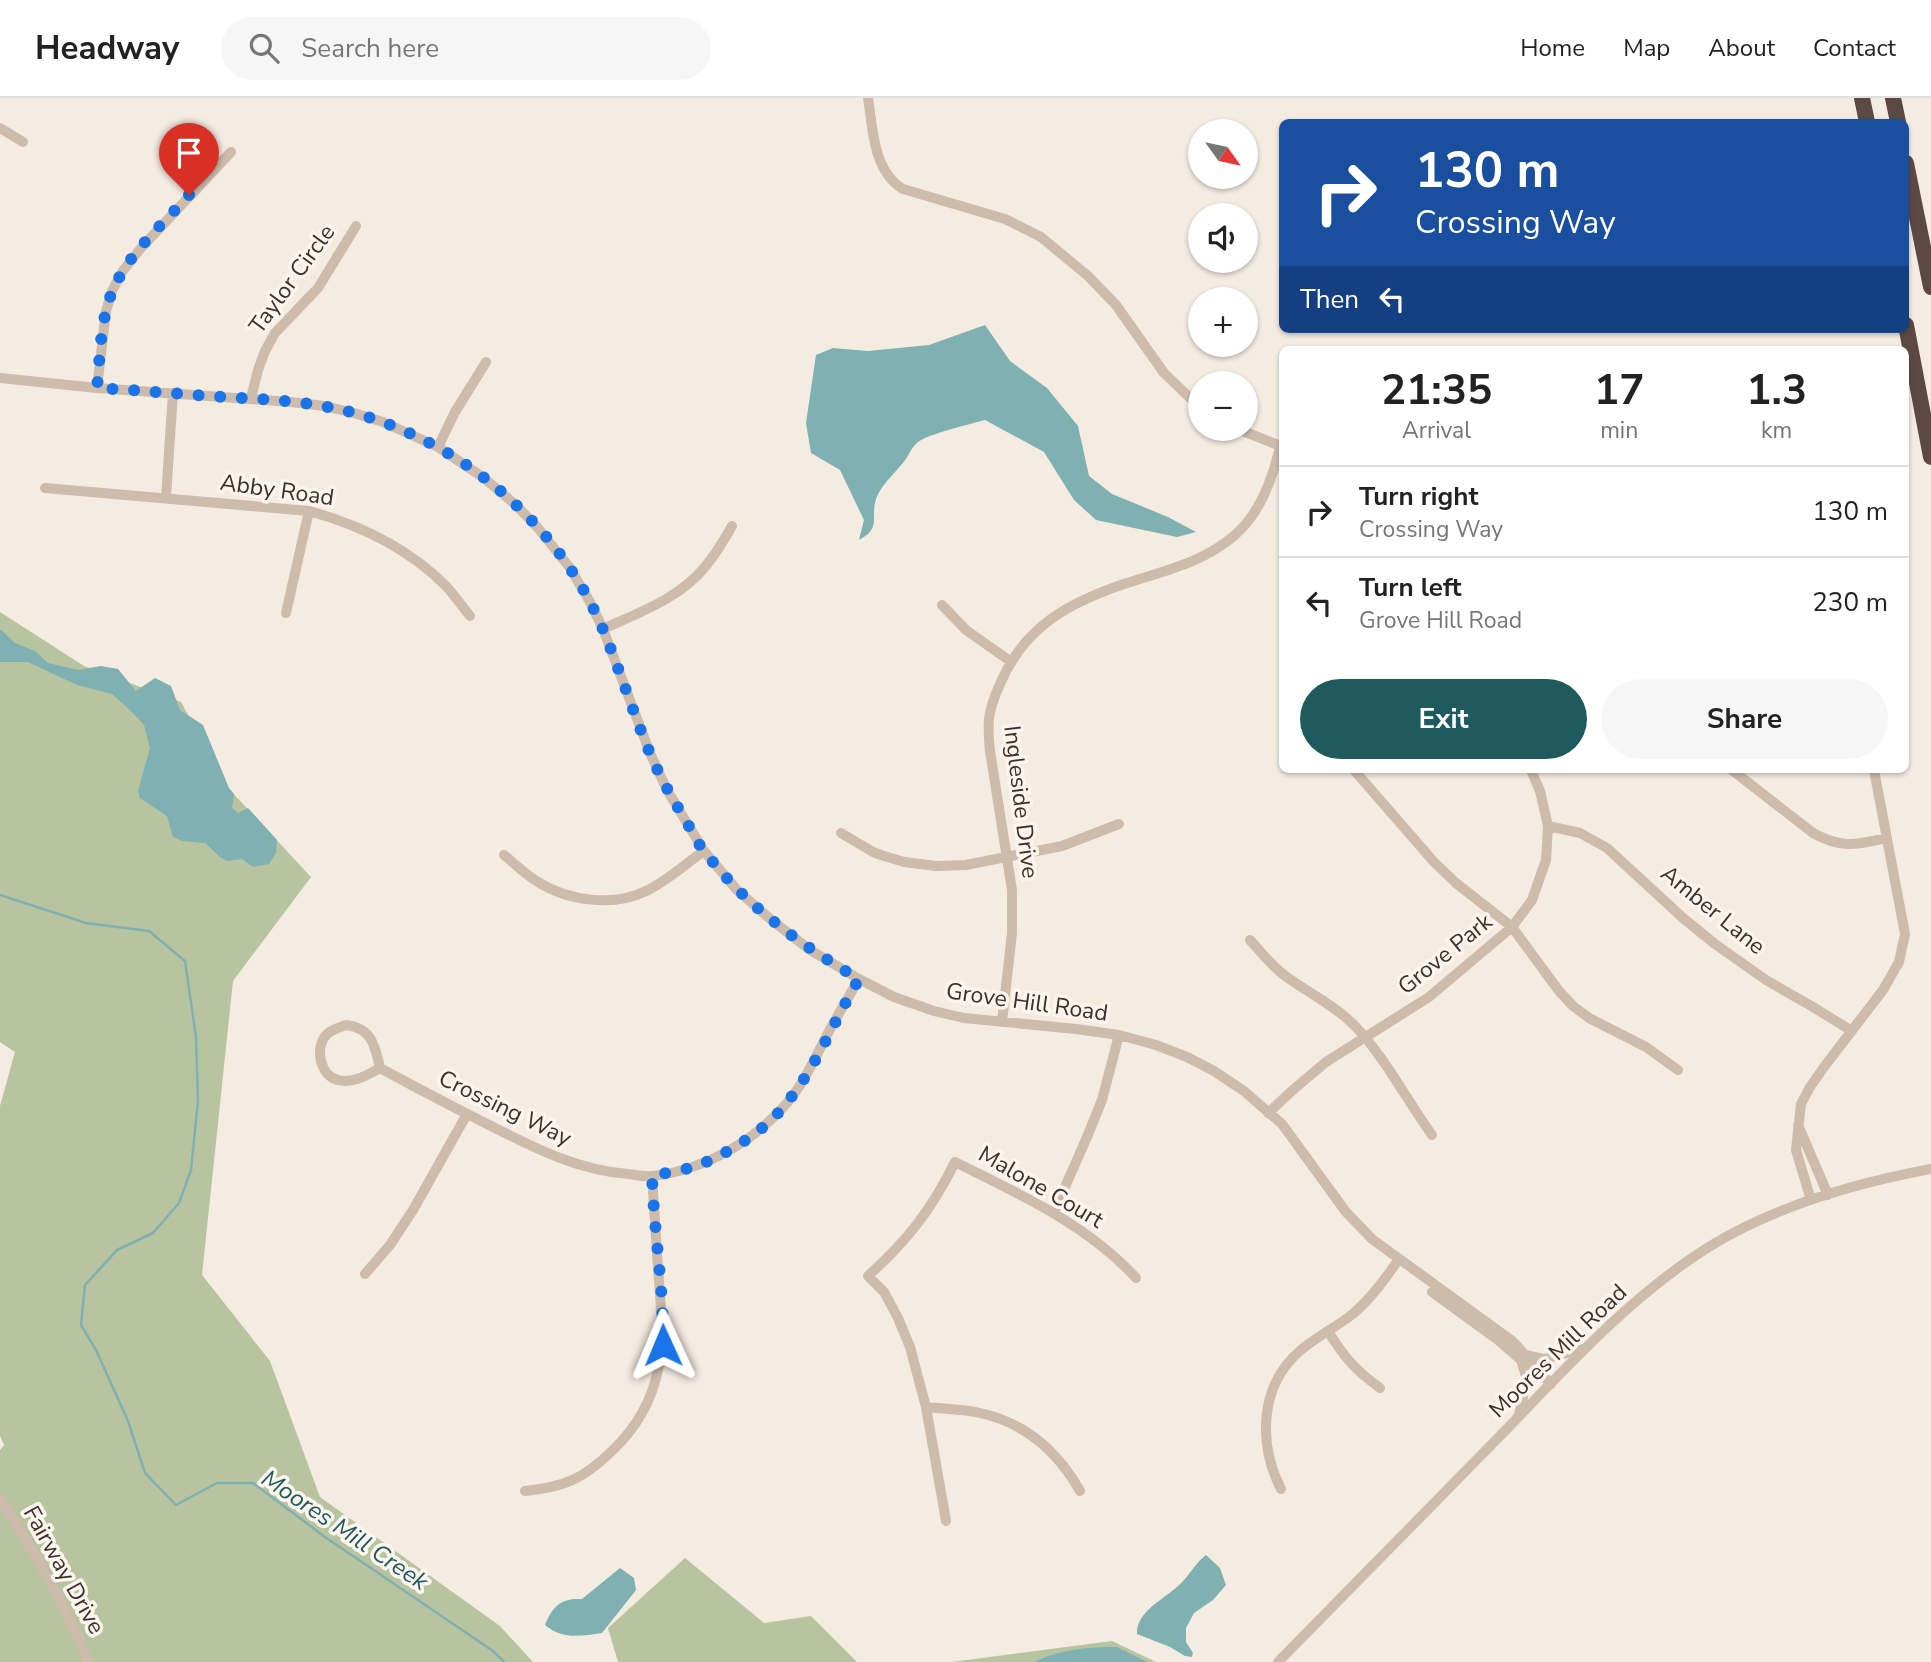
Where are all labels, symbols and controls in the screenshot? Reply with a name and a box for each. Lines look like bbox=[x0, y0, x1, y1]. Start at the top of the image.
search box bbox=[221, 17, 711, 80]
text: Headway bbox=[35, 26, 179, 71]
icon: search bbox=[245, 29, 283, 67]
text: Search here bbox=[301, 31, 439, 66]
text: Home bbox=[1520, 32, 1585, 64]
text: Map bbox=[1623, 32, 1670, 64]
text: About bbox=[1708, 32, 1775, 64]
text: Contact bbox=[1813, 32, 1896, 64]
north arrow bbox=[1188, 119, 1258, 189]
map controls bbox=[1188, 119, 1258, 441]
pin bbox=[159, 123, 219, 195]
icon: arrive bbox=[170, 134, 208, 172]
text: 130 m bbox=[1415, 137, 1559, 204]
icon: right bbox=[1300, 147, 1391, 238]
text: Crossing Way bbox=[1415, 201, 1616, 244]
button: sound bbox=[1188, 203, 1258, 273]
street label: Taylor Circle bbox=[242, 218, 342, 340]
icon: left bbox=[1373, 280, 1411, 318]
text: Then bbox=[1300, 282, 1359, 317]
button: + bbox=[1188, 287, 1258, 357]
text: 21:35 bbox=[1381, 362, 1492, 419]
text: 17 bbox=[1594, 362, 1644, 419]
text: 1.3 bbox=[1746, 362, 1807, 419]
button: − bbox=[1188, 371, 1258, 441]
text: Arrival bbox=[1402, 415, 1471, 446]
text: min bbox=[1600, 415, 1638, 446]
text: km bbox=[1761, 415, 1792, 446]
street label: Abby Road bbox=[218, 467, 336, 513]
text: Turn right bbox=[1359, 479, 1478, 514]
icon: right bbox=[1300, 493, 1338, 531]
text: 130 m bbox=[1812, 494, 1888, 529]
text: Crossing Way bbox=[1359, 514, 1503, 545]
text: Turn left bbox=[1359, 570, 1462, 605]
icon: left bbox=[1300, 584, 1338, 622]
text: 230 m bbox=[1812, 585, 1888, 620]
text: Grove Hill Road bbox=[1359, 605, 1522, 636]
button: Exit bbox=[1300, 679, 1587, 759]
button: Share bbox=[1601, 679, 1888, 759]
street label: Ingleside Drive bbox=[996, 724, 1046, 880]
street label: Amber Lane bbox=[1654, 858, 1772, 962]
street label: Grove Park bbox=[1391, 906, 1499, 1002]
street label: Grove Hill Road bbox=[944, 975, 1110, 1029]
street label: Crossing Way bbox=[433, 1062, 577, 1154]
street label: Malone Court bbox=[973, 1139, 1110, 1236]
street label: Moores Mill Road bbox=[1482, 1277, 1634, 1425]
position arrow bbox=[626, 1308, 700, 1382]
water label: Moores Mill Creek bbox=[255, 1462, 435, 1598]
street label: Fairway Drive bbox=[16, 1500, 112, 1640]

